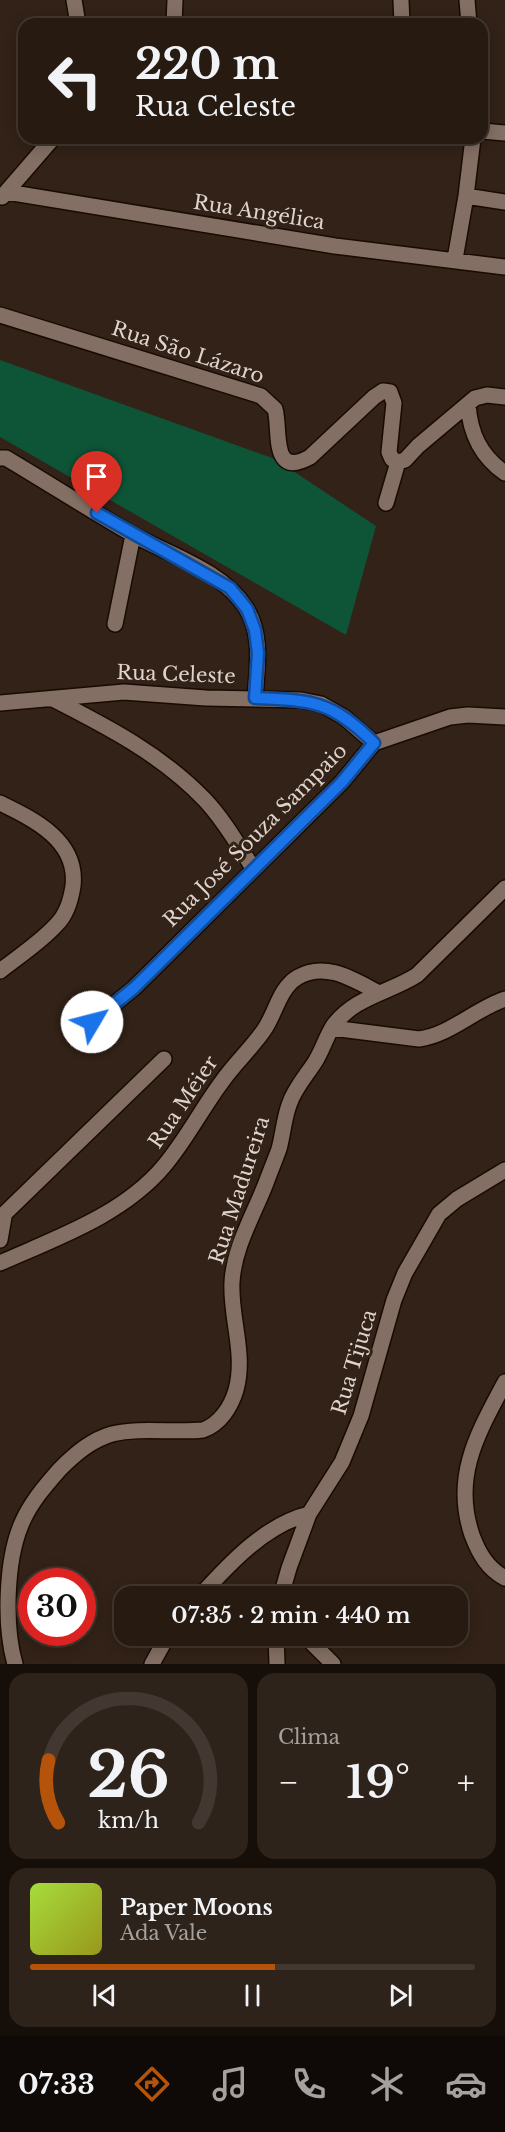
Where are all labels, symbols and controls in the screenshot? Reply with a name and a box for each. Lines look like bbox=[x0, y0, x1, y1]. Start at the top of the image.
text: 220 m bbox=[135, 38, 279, 90]
icon: left bbox=[36, 42, 114, 120]
text: Rua Celeste bbox=[135, 90, 296, 123]
street label: Rua Angélica bbox=[192, 190, 327, 234]
street label: Rua São Lázaro bbox=[109, 316, 267, 388]
pin bbox=[71, 451, 122, 513]
icon: arrive bbox=[80, 460, 113, 493]
street label: Rua Celeste bbox=[116, 660, 236, 688]
street label: Rua José Souza Sampaio bbox=[158, 738, 352, 932]
position arrow bbox=[60, 990, 124, 1054]
street label: Rua Méier bbox=[143, 1051, 223, 1153]
street label: Rua Madureira bbox=[204, 1112, 274, 1267]
street label: Rua Tijuca bbox=[327, 1306, 382, 1417]
speed limit sign: 30 bbox=[18, 1568, 96, 1646]
text: 07:35 · 2 min · 440 m bbox=[171, 1602, 411, 1629]
text: Clima bbox=[278, 1725, 340, 1749]
text: 26 bbox=[87, 1736, 170, 1814]
text: 19° bbox=[345, 1754, 410, 1810]
text: − bbox=[278, 1762, 299, 1803]
text: + bbox=[457, 1762, 475, 1803]
text: km/h bbox=[98, 1807, 159, 1834]
text: Paper Moons bbox=[120, 1894, 273, 1921]
text: Ada Vale bbox=[120, 1921, 207, 1945]
icon: previous bbox=[88, 1979, 121, 2012]
icon: pause bbox=[236, 1979, 269, 2012]
icon: next bbox=[384, 1979, 417, 2012]
icon: directions bbox=[131, 2063, 173, 2105]
icon: music bbox=[209, 2063, 251, 2105]
icon: phone bbox=[288, 2063, 330, 2105]
icon: climate bbox=[366, 2063, 408, 2105]
icon: car bbox=[445, 2063, 487, 2105]
text: 07:33 bbox=[18, 2068, 95, 2101]

